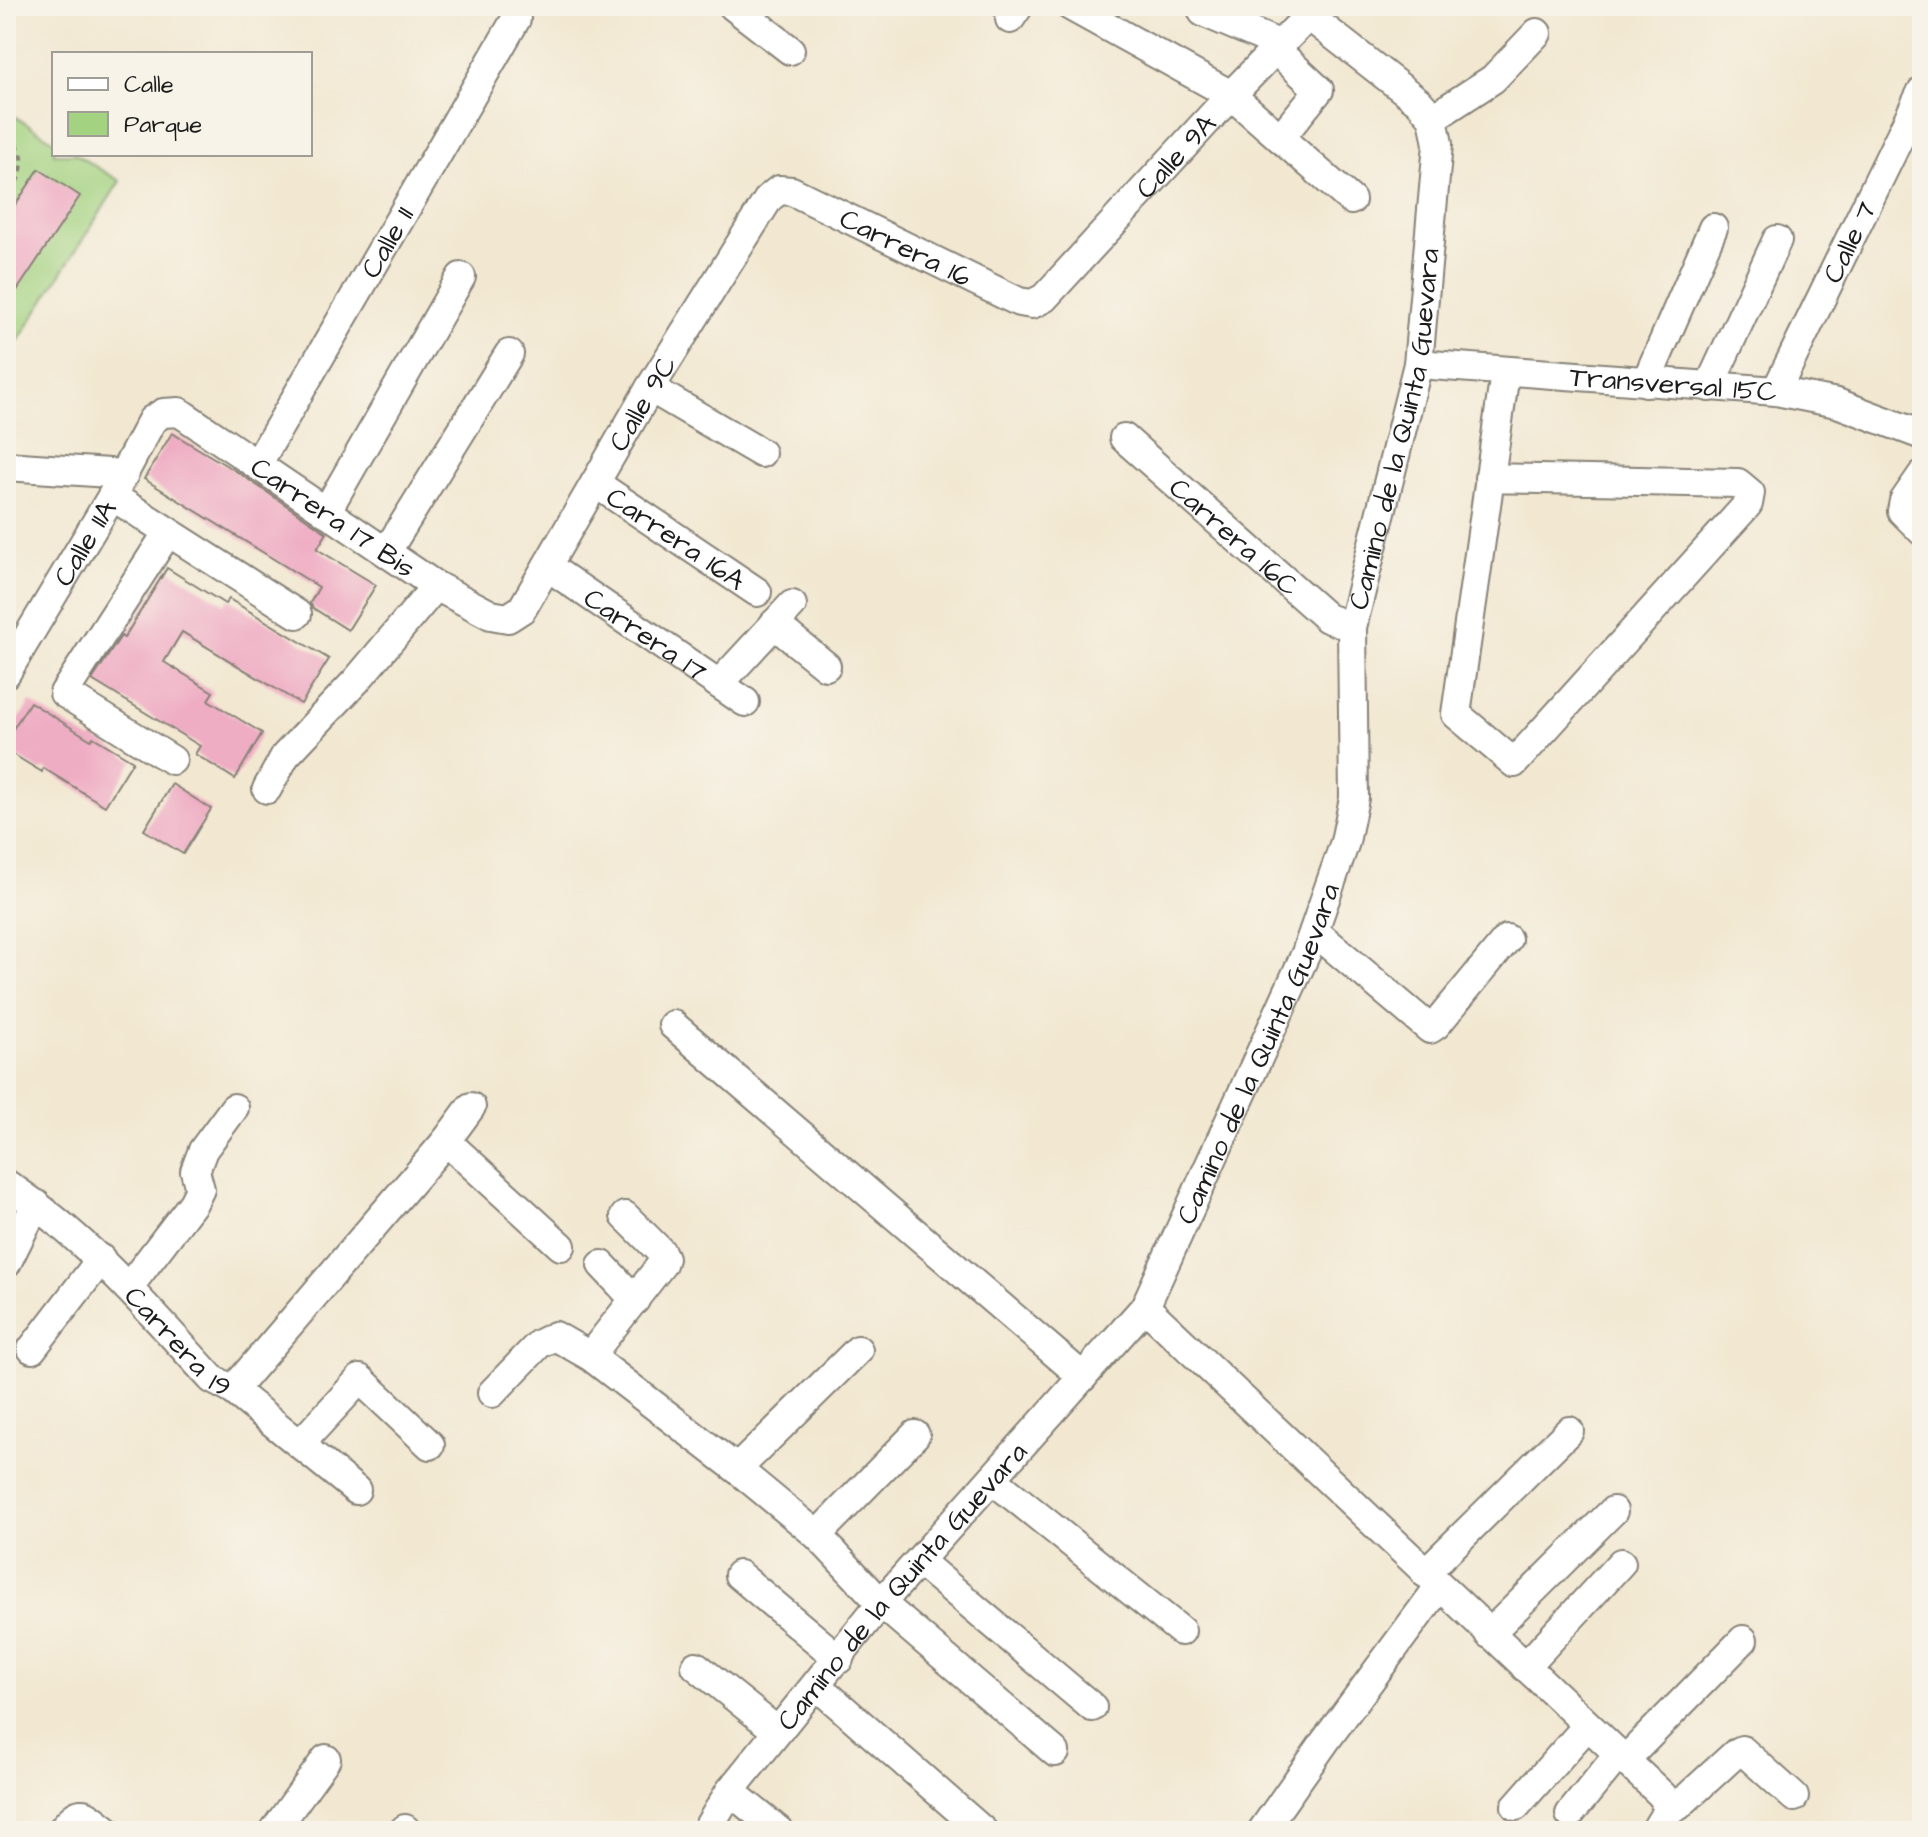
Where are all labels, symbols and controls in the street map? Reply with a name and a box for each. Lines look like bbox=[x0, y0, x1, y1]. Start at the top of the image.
legend bbox=[52, 52, 312, 156]
text: Calle bbox=[124, 68, 174, 102]
street label: Calle 9A bbox=[1127, 105, 1226, 208]
text: Parque bbox=[124, 108, 202, 142]
street label: Calle 7 bbox=[1814, 195, 1886, 290]
street label: Calle 11 bbox=[352, 199, 424, 285]
street label: Carrera 16 bbox=[833, 199, 978, 297]
street label: Camino de la Quinta Guevara bbox=[1339, 247, 1449, 614]
street label: Calle 9C bbox=[600, 348, 687, 459]
street label: Transversal 15C bbox=[1568, 357, 1778, 412]
street label: Carrera 17 Bis bbox=[243, 448, 423, 588]
street label: Carrera 16C bbox=[1160, 469, 1307, 606]
street label: Carrera 16A bbox=[598, 478, 753, 600]
street label: Calle 11A bbox=[44, 493, 126, 594]
street label: Carrera 17 bbox=[576, 579, 715, 691]
street label: Camino de la Quinta Guevara bbox=[1167, 878, 1350, 1231]
street label: Carrera 19 bbox=[115, 1278, 238, 1407]
street label: Camino de la Quinta Guevara bbox=[768, 1434, 1037, 1739]

